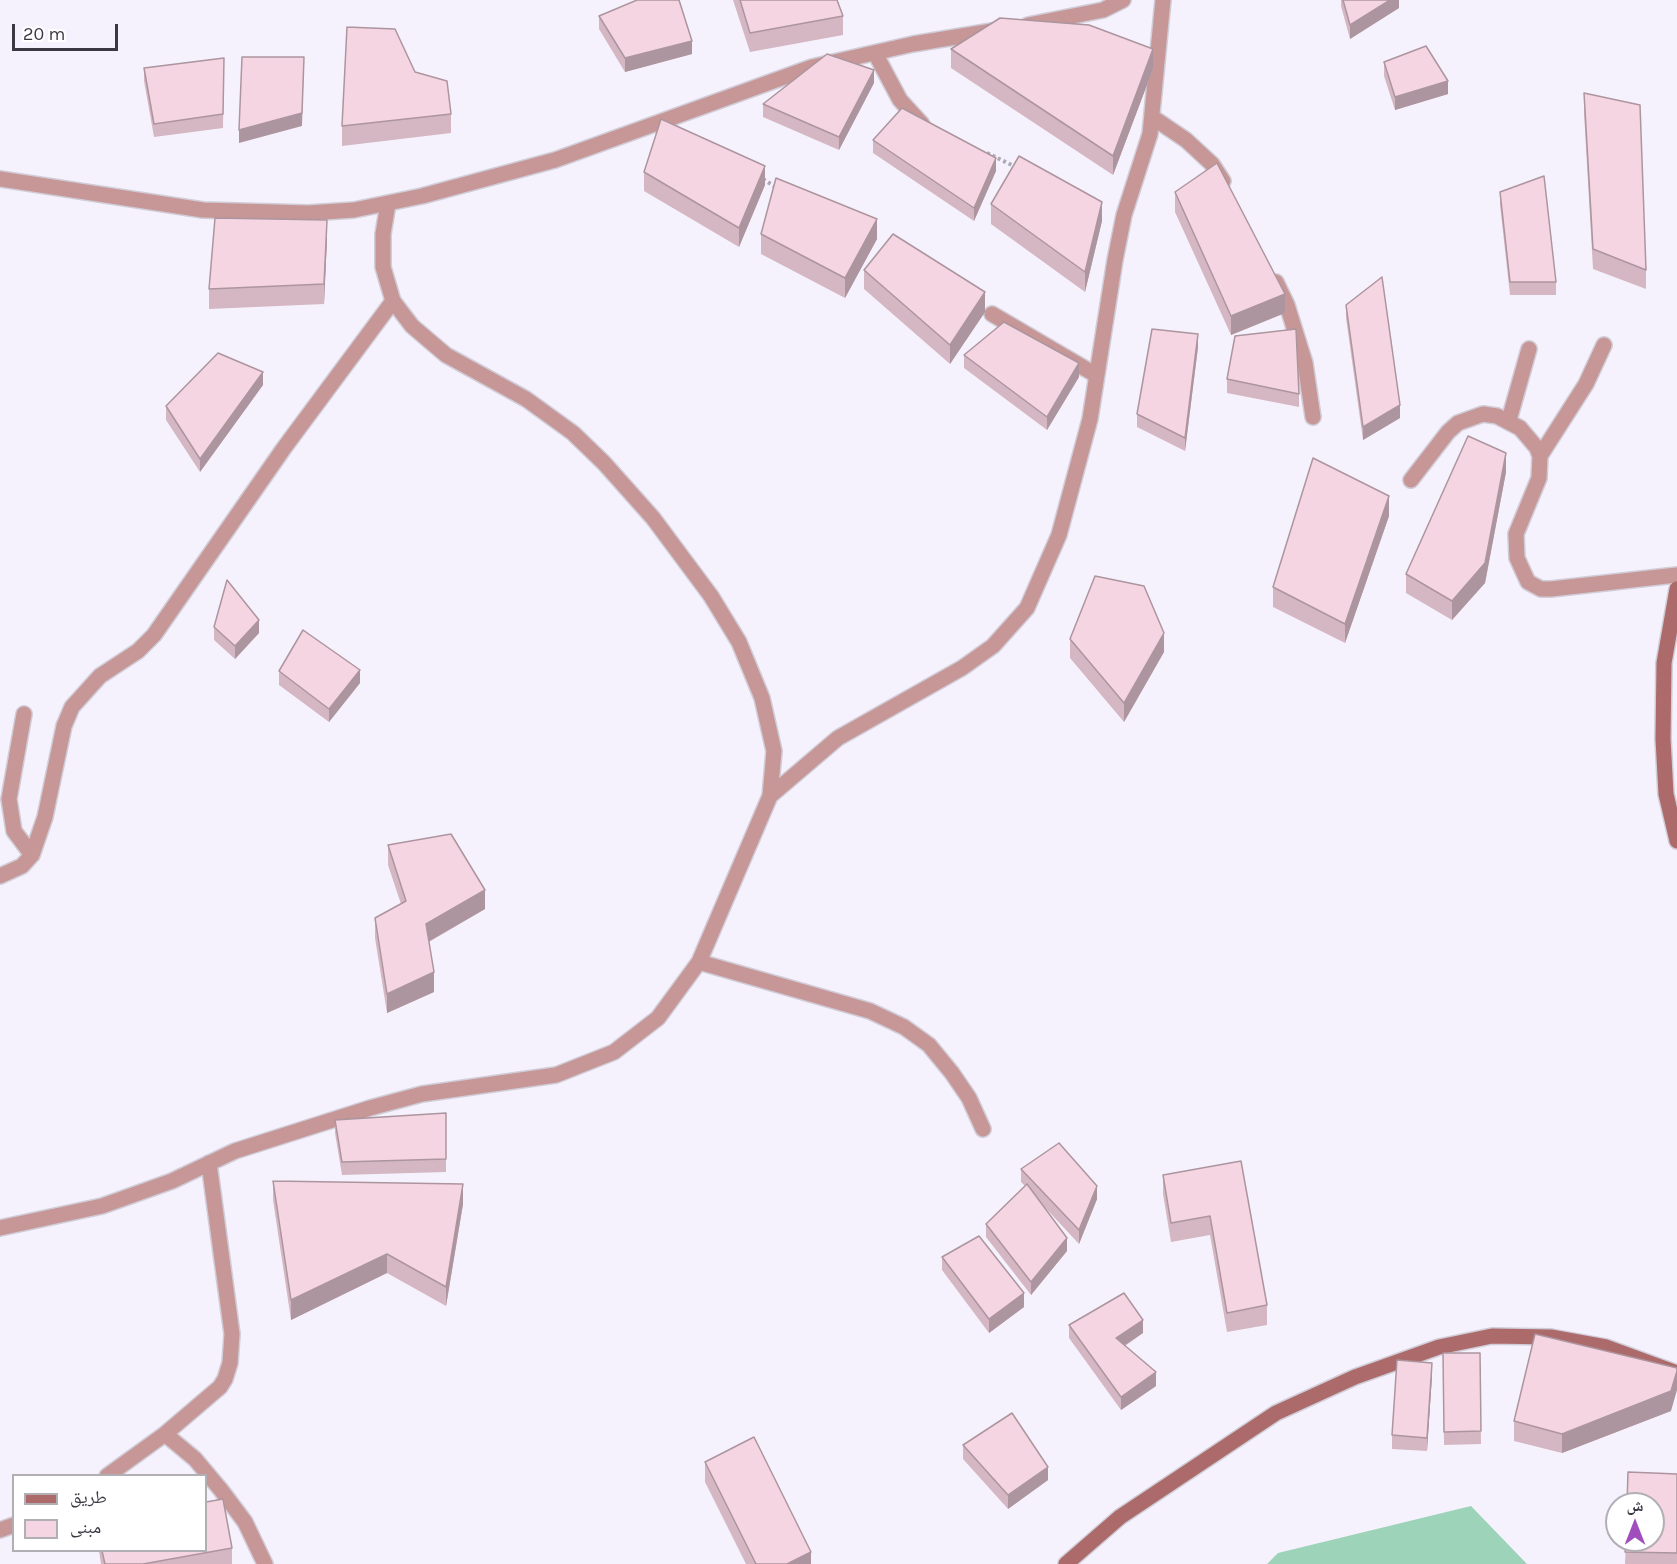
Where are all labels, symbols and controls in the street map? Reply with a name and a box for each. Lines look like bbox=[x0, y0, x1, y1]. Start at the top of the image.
scale bar bbox=[15, 12, 122, 50]
text: 20 m bbox=[23, 23, 65, 45]
legend bbox=[12, 1474, 207, 1552]
text: طريق bbox=[70, 1486, 107, 1508]
north arrow bbox=[1605, 1492, 1665, 1552]
text: ش bbox=[1627, 1496, 1643, 1515]
text: مبنى bbox=[70, 1516, 101, 1538]

